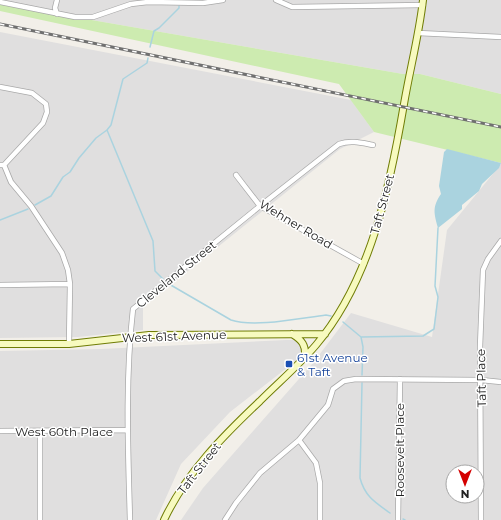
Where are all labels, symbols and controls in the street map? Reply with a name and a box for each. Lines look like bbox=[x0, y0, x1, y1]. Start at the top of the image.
street label: Taft Street bbox=[367, 172, 397, 236]
street label: Wehner Road bbox=[257, 196, 335, 252]
street label: Cleveland Street bbox=[133, 237, 219, 311]
street label: West 61st Avenue bbox=[121, 327, 227, 345]
street label: Taft Place bbox=[473, 349, 489, 407]
place label: 61st Avenue & Taft bbox=[297, 350, 368, 379]
marker: 61st Avenue & Taft bbox=[284, 359, 294, 369]
street label: Roosevelt Place bbox=[392, 403, 407, 497]
street label: West 60th Place bbox=[15, 424, 113, 439]
street label: Taft Street bbox=[174, 439, 224, 497]
north arrow bbox=[445, 464, 485, 504]
text: N bbox=[461, 487, 469, 501]

